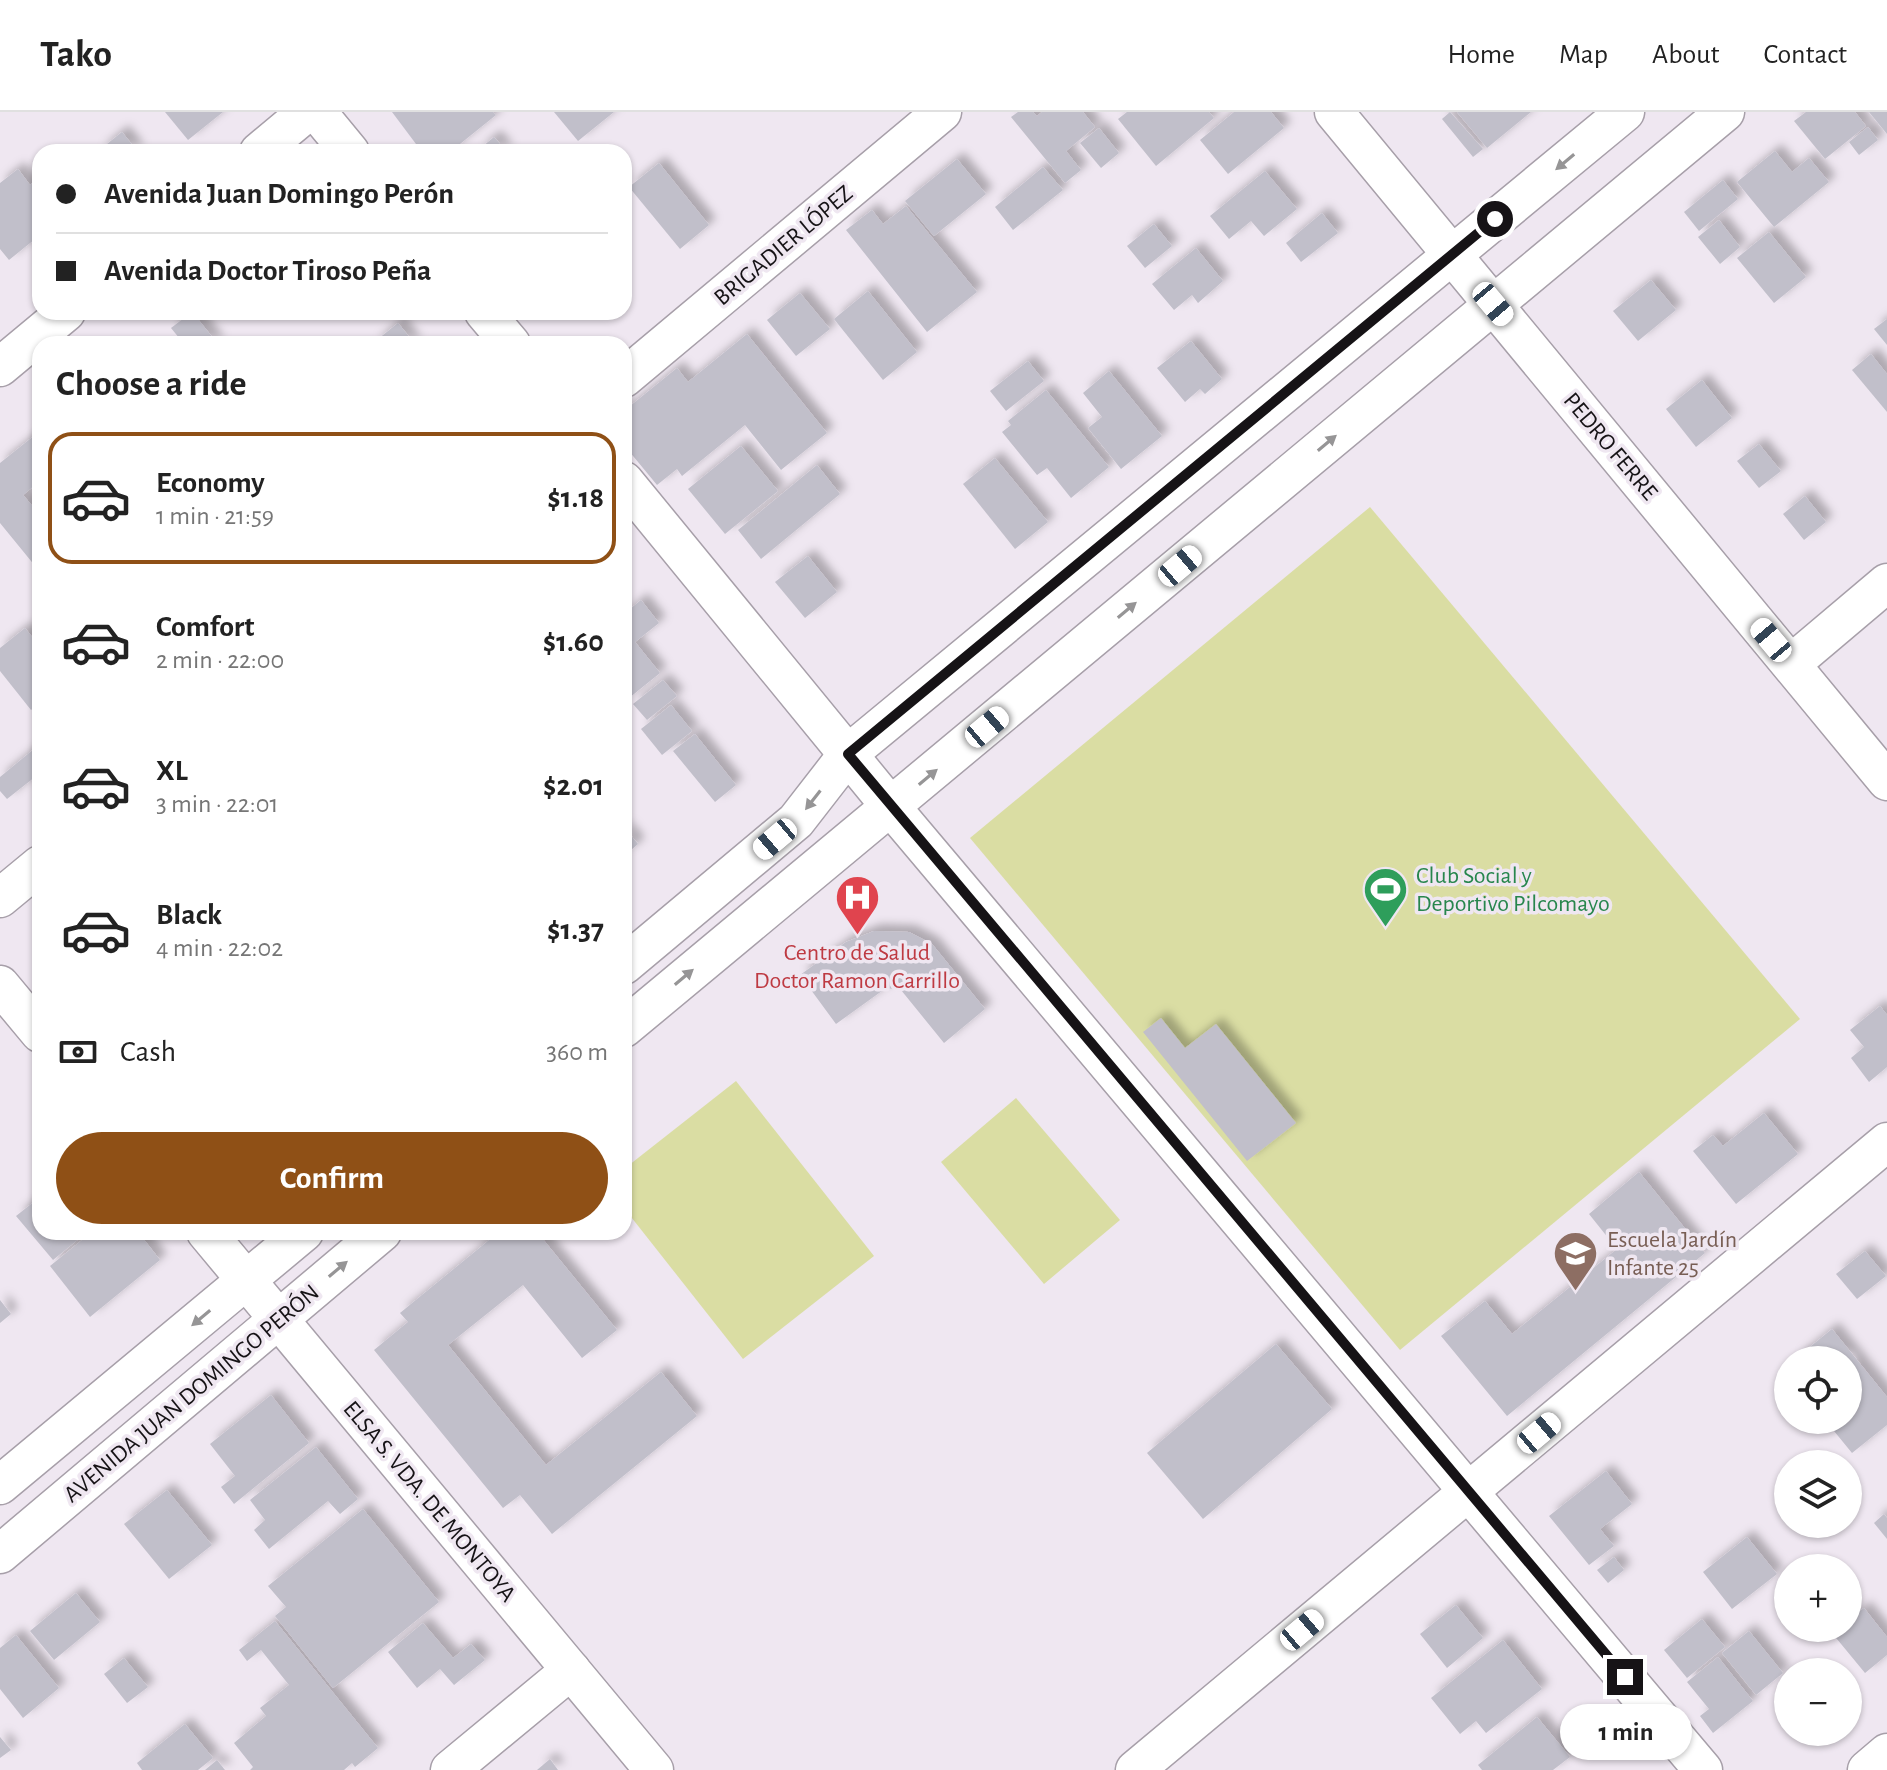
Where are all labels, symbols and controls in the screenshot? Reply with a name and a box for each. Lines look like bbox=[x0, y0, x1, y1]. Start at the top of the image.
text: Tako bbox=[40, 36, 112, 74]
text: Home bbox=[1448, 41, 1515, 69]
text: Map bbox=[1559, 41, 1608, 69]
text: About bbox=[1652, 41, 1720, 69]
text: Contact bbox=[1764, 41, 1847, 69]
one-way arrow bbox=[1555, 153, 1575, 170]
text: Avenida Juan Domingo Perón bbox=[104, 179, 454, 209]
street label: BRIGADIER LÓPEZ bbox=[709, 180, 857, 310]
route start bbox=[1477, 201, 1513, 237]
text: Avenida Doctor Tiroso Peña bbox=[104, 256, 431, 286]
car bbox=[1468, 278, 1518, 330]
text: Choose a ride bbox=[56, 366, 246, 402]
street label: PEDRO FERRE bbox=[1559, 388, 1662, 505]
one-way arrow bbox=[1317, 435, 1337, 452]
icon: car bbox=[60, 462, 132, 534]
text: Economy bbox=[156, 468, 265, 498]
text: $1.18 bbox=[547, 483, 604, 513]
text: 1 min · 21:59 bbox=[156, 503, 274, 529]
car bbox=[1154, 541, 1206, 591]
one-way arrow bbox=[1117, 602, 1137, 619]
icon: car bbox=[60, 606, 132, 678]
text: Comfort bbox=[156, 612, 255, 642]
car bbox=[1746, 614, 1796, 666]
text: $1.60 bbox=[543, 627, 604, 657]
text: 2 min · 22:00 bbox=[156, 647, 284, 673]
car bbox=[961, 702, 1013, 752]
icon: car bbox=[60, 750, 132, 822]
text: XL bbox=[156, 756, 188, 786]
one-way arrow bbox=[917, 769, 937, 786]
text: $2.01 bbox=[543, 771, 604, 801]
one-way arrow bbox=[805, 790, 821, 810]
text: 3 min · 22:01 bbox=[156, 791, 278, 817]
car bbox=[749, 814, 801, 864]
place label: Club Social y Deportivo Pilcomayo bbox=[1416, 864, 1610, 916]
sports icon: Club Social y Deportivo Pilcomayo bbox=[1361, 865, 1409, 928]
hospital icon: Centro de Salud Doctor Ramon Carrillo bbox=[833, 874, 881, 937]
icon: car bbox=[60, 894, 132, 966]
text: Black bbox=[156, 900, 222, 930]
text: $1.37 bbox=[547, 915, 604, 945]
text: 4 min · 22:02 bbox=[156, 935, 283, 961]
place label: Centro de Salud Doctor Ramon Carrillo bbox=[754, 941, 960, 993]
one-way arrow bbox=[673, 969, 693, 986]
icon: cash bbox=[56, 1030, 100, 1074]
text: Cash bbox=[120, 1037, 176, 1067]
text: 360 m bbox=[546, 1039, 608, 1065]
button: Confirm bbox=[56, 1132, 608, 1224]
place label: Escuela Jardín Infante 25 bbox=[1607, 1228, 1737, 1280]
school or university icon: Escuela Jardín Infante 25 bbox=[1552, 1229, 1600, 1292]
one-way arrow bbox=[328, 1261, 348, 1278]
street label: AVENIDA JUAN DOMINGO PERÓN bbox=[58, 1279, 324, 1507]
one-way arrow bbox=[191, 1309, 211, 1326]
map controls bbox=[1774, 1346, 1862, 1746]
button: locate bbox=[1774, 1346, 1862, 1434]
street label: ELSA S. VDA. DE MONTOYA bbox=[338, 1397, 520, 1607]
car bbox=[1513, 1408, 1565, 1458]
button: layers bbox=[1774, 1450, 1862, 1538]
button: + bbox=[1774, 1554, 1862, 1642]
car bbox=[1276, 1605, 1328, 1655]
button: − bbox=[1774, 1658, 1862, 1746]
route end bbox=[1607, 1659, 1643, 1695]
callout: 1 min bbox=[1559, 1705, 1691, 1761]
text: 1 min bbox=[1599, 1719, 1653, 1745]

